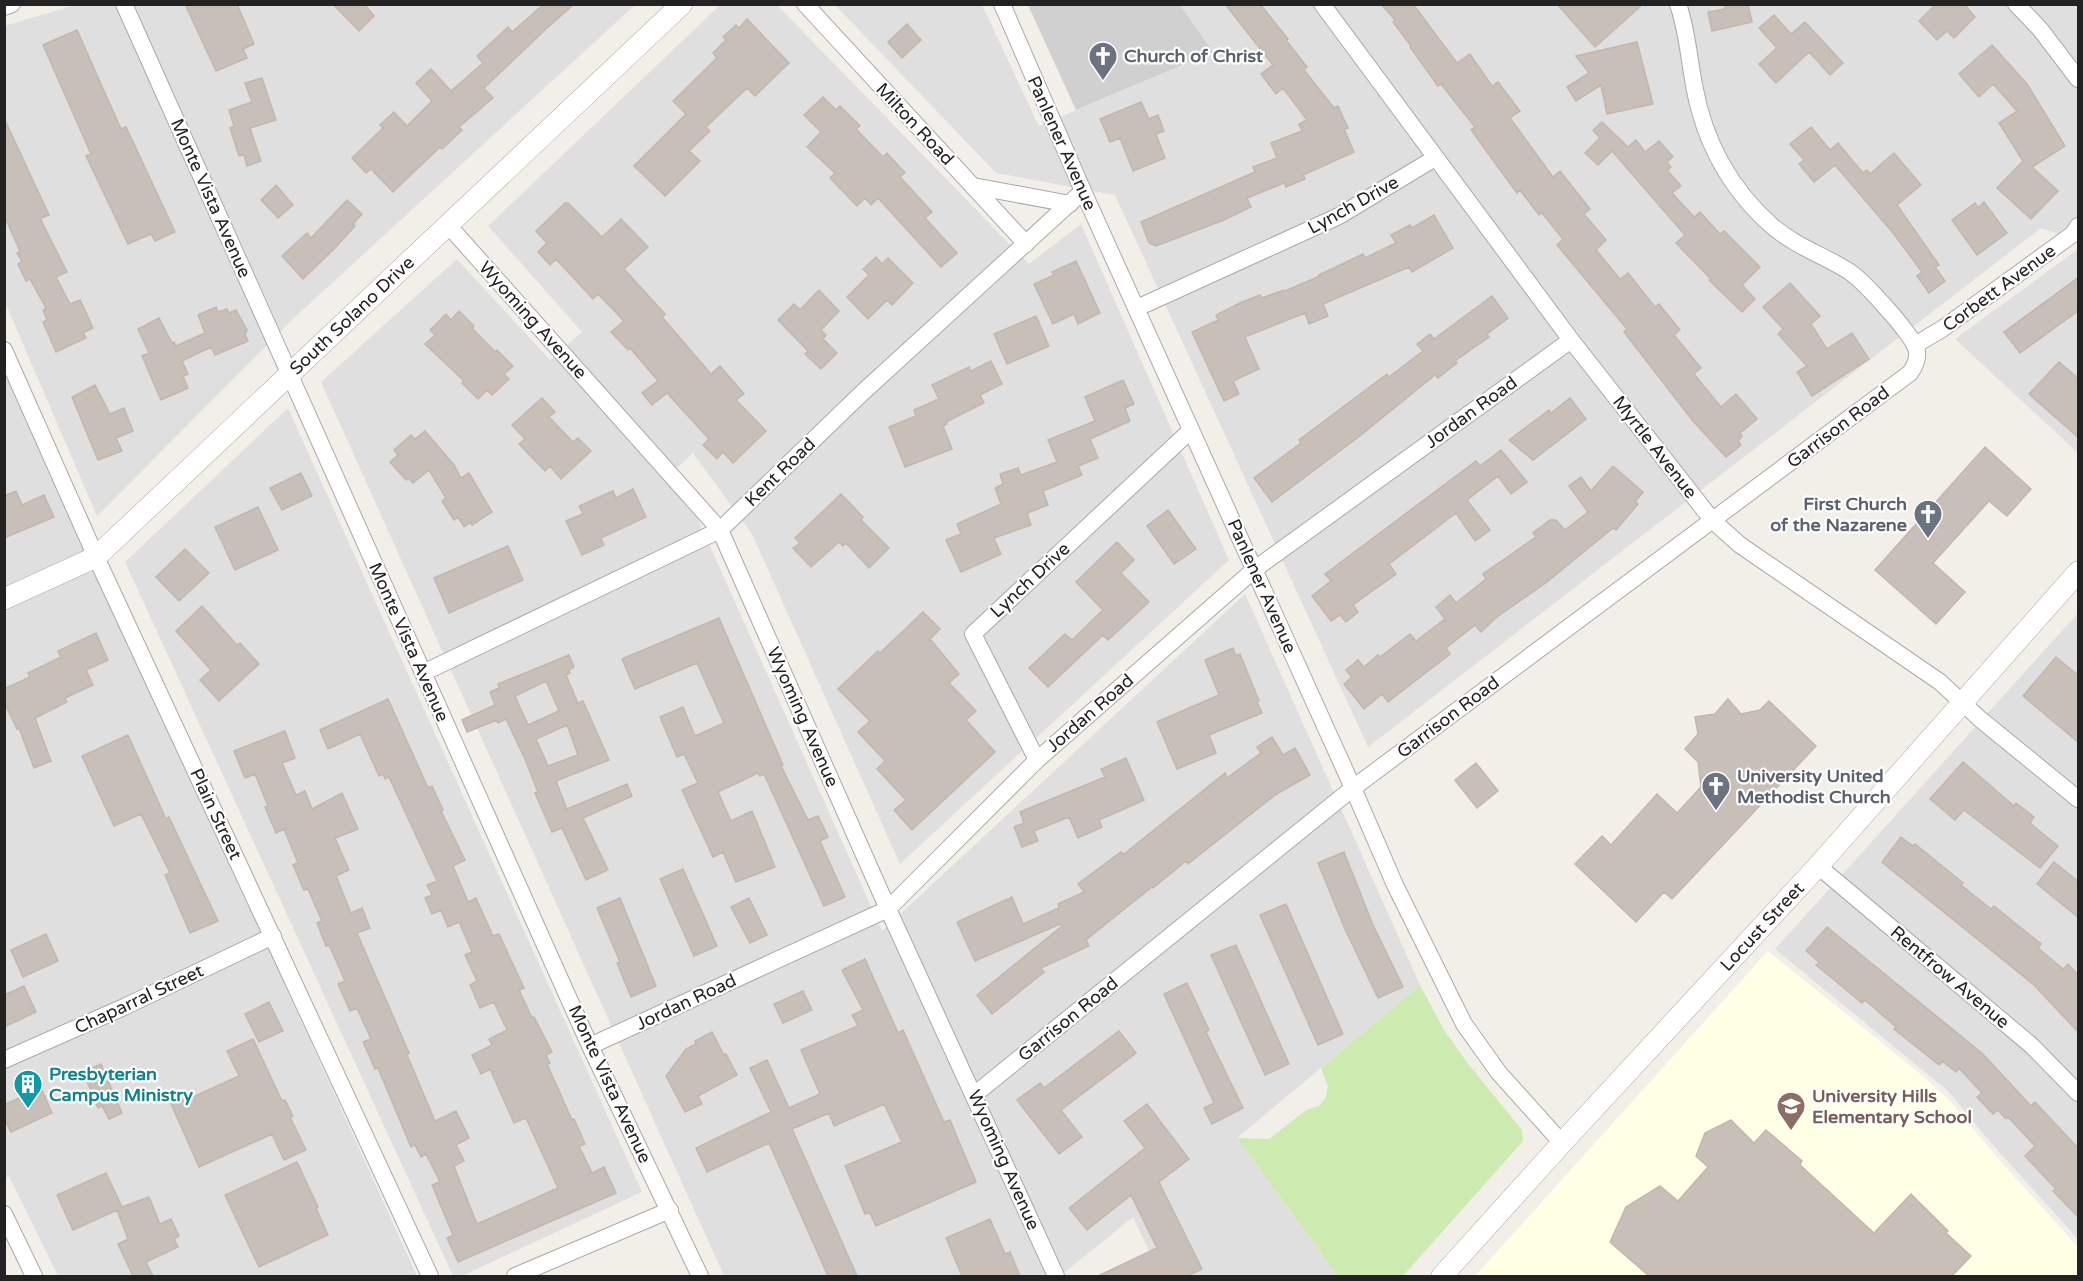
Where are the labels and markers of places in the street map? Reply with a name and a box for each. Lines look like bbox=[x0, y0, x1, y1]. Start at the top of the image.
church icon: Church of Christ bbox=[1087, 40, 1119, 82]
place label: Church of Christ bbox=[1124, 45, 1263, 67]
place label: First Church of the Nazarene bbox=[1770, 493, 1907, 536]
church icon: First Church of the Nazarene bbox=[1912, 498, 1944, 540]
place label: University United Methodist Church bbox=[1737, 765, 1891, 808]
church icon: University United Methodist Church bbox=[1700, 770, 1732, 812]
place label: Presbyterian Campus Ministry bbox=[49, 1063, 193, 1106]
building icon: Presbyterian Campus Ministry bbox=[12, 1068, 44, 1110]
place label: University Hills Elementary School bbox=[1812, 1085, 1972, 1128]
school or university icon: University Hills Elementary School bbox=[1775, 1090, 1807, 1132]

